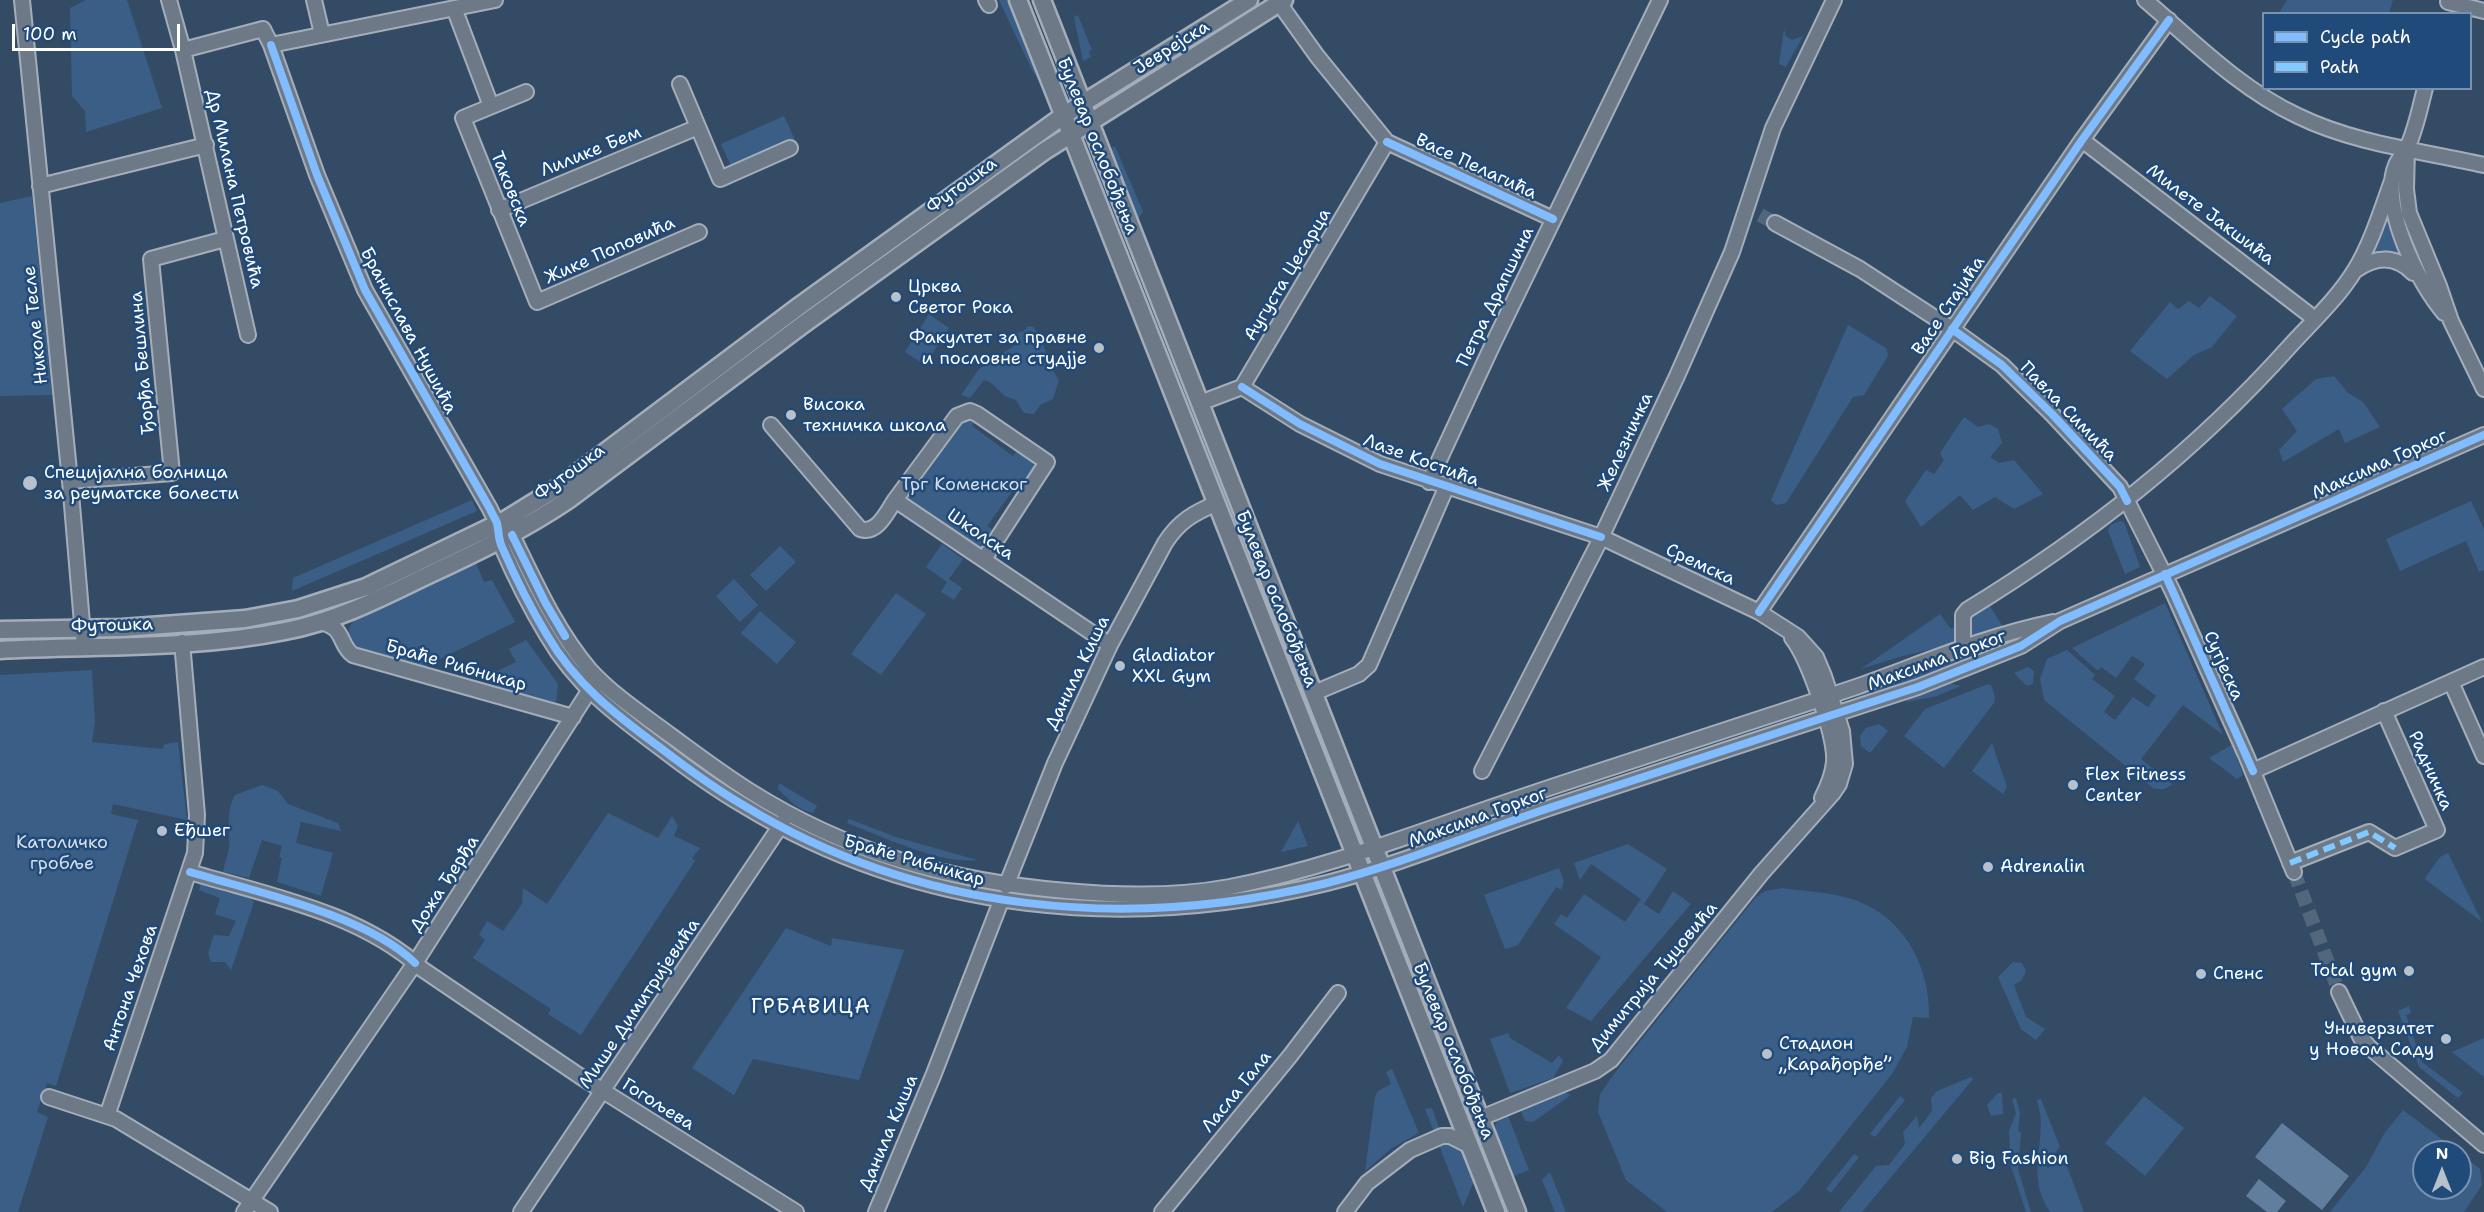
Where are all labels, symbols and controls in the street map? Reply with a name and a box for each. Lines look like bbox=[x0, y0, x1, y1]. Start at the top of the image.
scale bar bbox=[15, 12, 183, 50]
legend bbox=[2262, 12, 2472, 90]
street label: Јеврејска bbox=[1130, 16, 1214, 80]
text: 100 m bbox=[23, 22, 77, 46]
text: Cycle path bbox=[2320, 25, 2411, 49]
street label: Булевар ослобођења bbox=[1052, 54, 1142, 238]
text: Path bbox=[2320, 55, 2359, 79]
street label: Др Милана Петровића bbox=[201, 87, 267, 291]
street label: Лилике Бем bbox=[538, 122, 644, 182]
street label: Васе Пелагића bbox=[1412, 129, 1540, 205]
street label: Таковска bbox=[485, 148, 535, 230]
street label: Футошка bbox=[923, 153, 1001, 219]
street label: Милете Јакшића bbox=[2142, 160, 2278, 270]
street label: Аугуста Цесарца bbox=[1240, 205, 1336, 345]
street label: Жике Поповића bbox=[542, 213, 678, 289]
street label: Петра Драпшина bbox=[1453, 224, 1539, 370]
street label: Бранислава Нушића bbox=[355, 244, 461, 418]
street label: Васе Стајића bbox=[1908, 252, 1990, 360]
street label: Николе Тесле bbox=[19, 265, 53, 385]
place label: Црква Светог Рока bbox=[908, 276, 1013, 318]
street label: Ђорђа Бешлина bbox=[126, 290, 160, 436]
marker: Црква Светог Рока bbox=[889, 290, 903, 304]
place label: Факултет за правне и пословне студјје bbox=[909, 327, 1087, 370]
marker: Факултет за правне и пословне студјје bbox=[1092, 341, 1106, 355]
street label: Павла Симића bbox=[2015, 358, 2121, 466]
street label: Железничка bbox=[1594, 389, 1658, 495]
place label: Висока техничка школа bbox=[803, 394, 946, 436]
marker: Висока техничка школа bbox=[784, 408, 798, 422]
street label: Максима Горког bbox=[2309, 425, 2451, 505]
street label: Лазе Костића bbox=[1360, 430, 1482, 492]
street label: Футошка bbox=[531, 440, 609, 506]
place label: Специјална болница за реуматске болести bbox=[44, 462, 239, 504]
marker: Специјална болница за реуматске болести bbox=[21, 474, 39, 492]
park label: Трг Коменског bbox=[901, 474, 1027, 496]
street label: Школска bbox=[942, 505, 1018, 565]
street label: Булевар ослобођења bbox=[1231, 507, 1321, 691]
street label: Сремска bbox=[1662, 540, 1738, 590]
street label: Данила Киша bbox=[1041, 612, 1115, 734]
street label: Футошка bbox=[71, 614, 153, 638]
street label: Максима Горког bbox=[1865, 626, 2009, 696]
street label: Сутјеска bbox=[2198, 628, 2248, 704]
street label: Браће Рибникар bbox=[383, 636, 529, 696]
place label: Gladiator XXL Gym bbox=[1132, 645, 1216, 688]
marker: Gladiator XXL Gym bbox=[1113, 659, 1127, 673]
street label: Радничка bbox=[2403, 728, 2457, 814]
place label: Flex Fitness Center bbox=[2085, 764, 2186, 806]
marker: Flex Fitness Center bbox=[2066, 778, 2080, 792]
street label: Максима Горког bbox=[1406, 783, 1550, 853]
place label: Еђшег bbox=[174, 820, 230, 842]
marker: Еђшег bbox=[155, 824, 169, 838]
street label: Браће Рибникар bbox=[841, 831, 987, 891]
park label: Католичко гробље bbox=[16, 832, 108, 874]
street label: Дожа Ђерђа bbox=[406, 832, 484, 936]
place label: Adrenalin bbox=[2000, 856, 2085, 878]
marker: Adrenalin bbox=[1981, 860, 1995, 874]
street label: Димитрија Туцовића bbox=[1585, 898, 1723, 1056]
street label: Мише Димитријевића bbox=[575, 915, 705, 1093]
street label: Антона Чехова bbox=[99, 922, 163, 1054]
street label: Булевар ослобођења bbox=[1408, 959, 1498, 1143]
place label: Total gym bbox=[2310, 960, 2397, 982]
place label: Спенс bbox=[2213, 963, 2264, 985]
marker: Total gym bbox=[2402, 964, 2416, 978]
marker: Спенс bbox=[2194, 967, 2208, 981]
district label: ГРБАВИЦА bbox=[751, 995, 871, 1021]
place label: Универзитет у Новом Саду bbox=[2309, 1018, 2434, 1060]
marker: Универзитет у Новом Саду bbox=[2439, 1032, 2453, 1046]
place label: Стадион „Карађорђе” bbox=[1779, 1033, 1892, 1076]
street label: Ласла Гала bbox=[1198, 1047, 1276, 1137]
marker: Стадион „Карађорђе” bbox=[1760, 1047, 1774, 1061]
street label: Данила Киша bbox=[855, 1072, 923, 1194]
street label: Гогољева bbox=[618, 1074, 698, 1136]
north arrow bbox=[2412, 1140, 2472, 1200]
text: N bbox=[2436, 1143, 2448, 1164]
place label: Big Fashion bbox=[1969, 1148, 2068, 1170]
marker: Big Fashion bbox=[1950, 1152, 1964, 1166]

